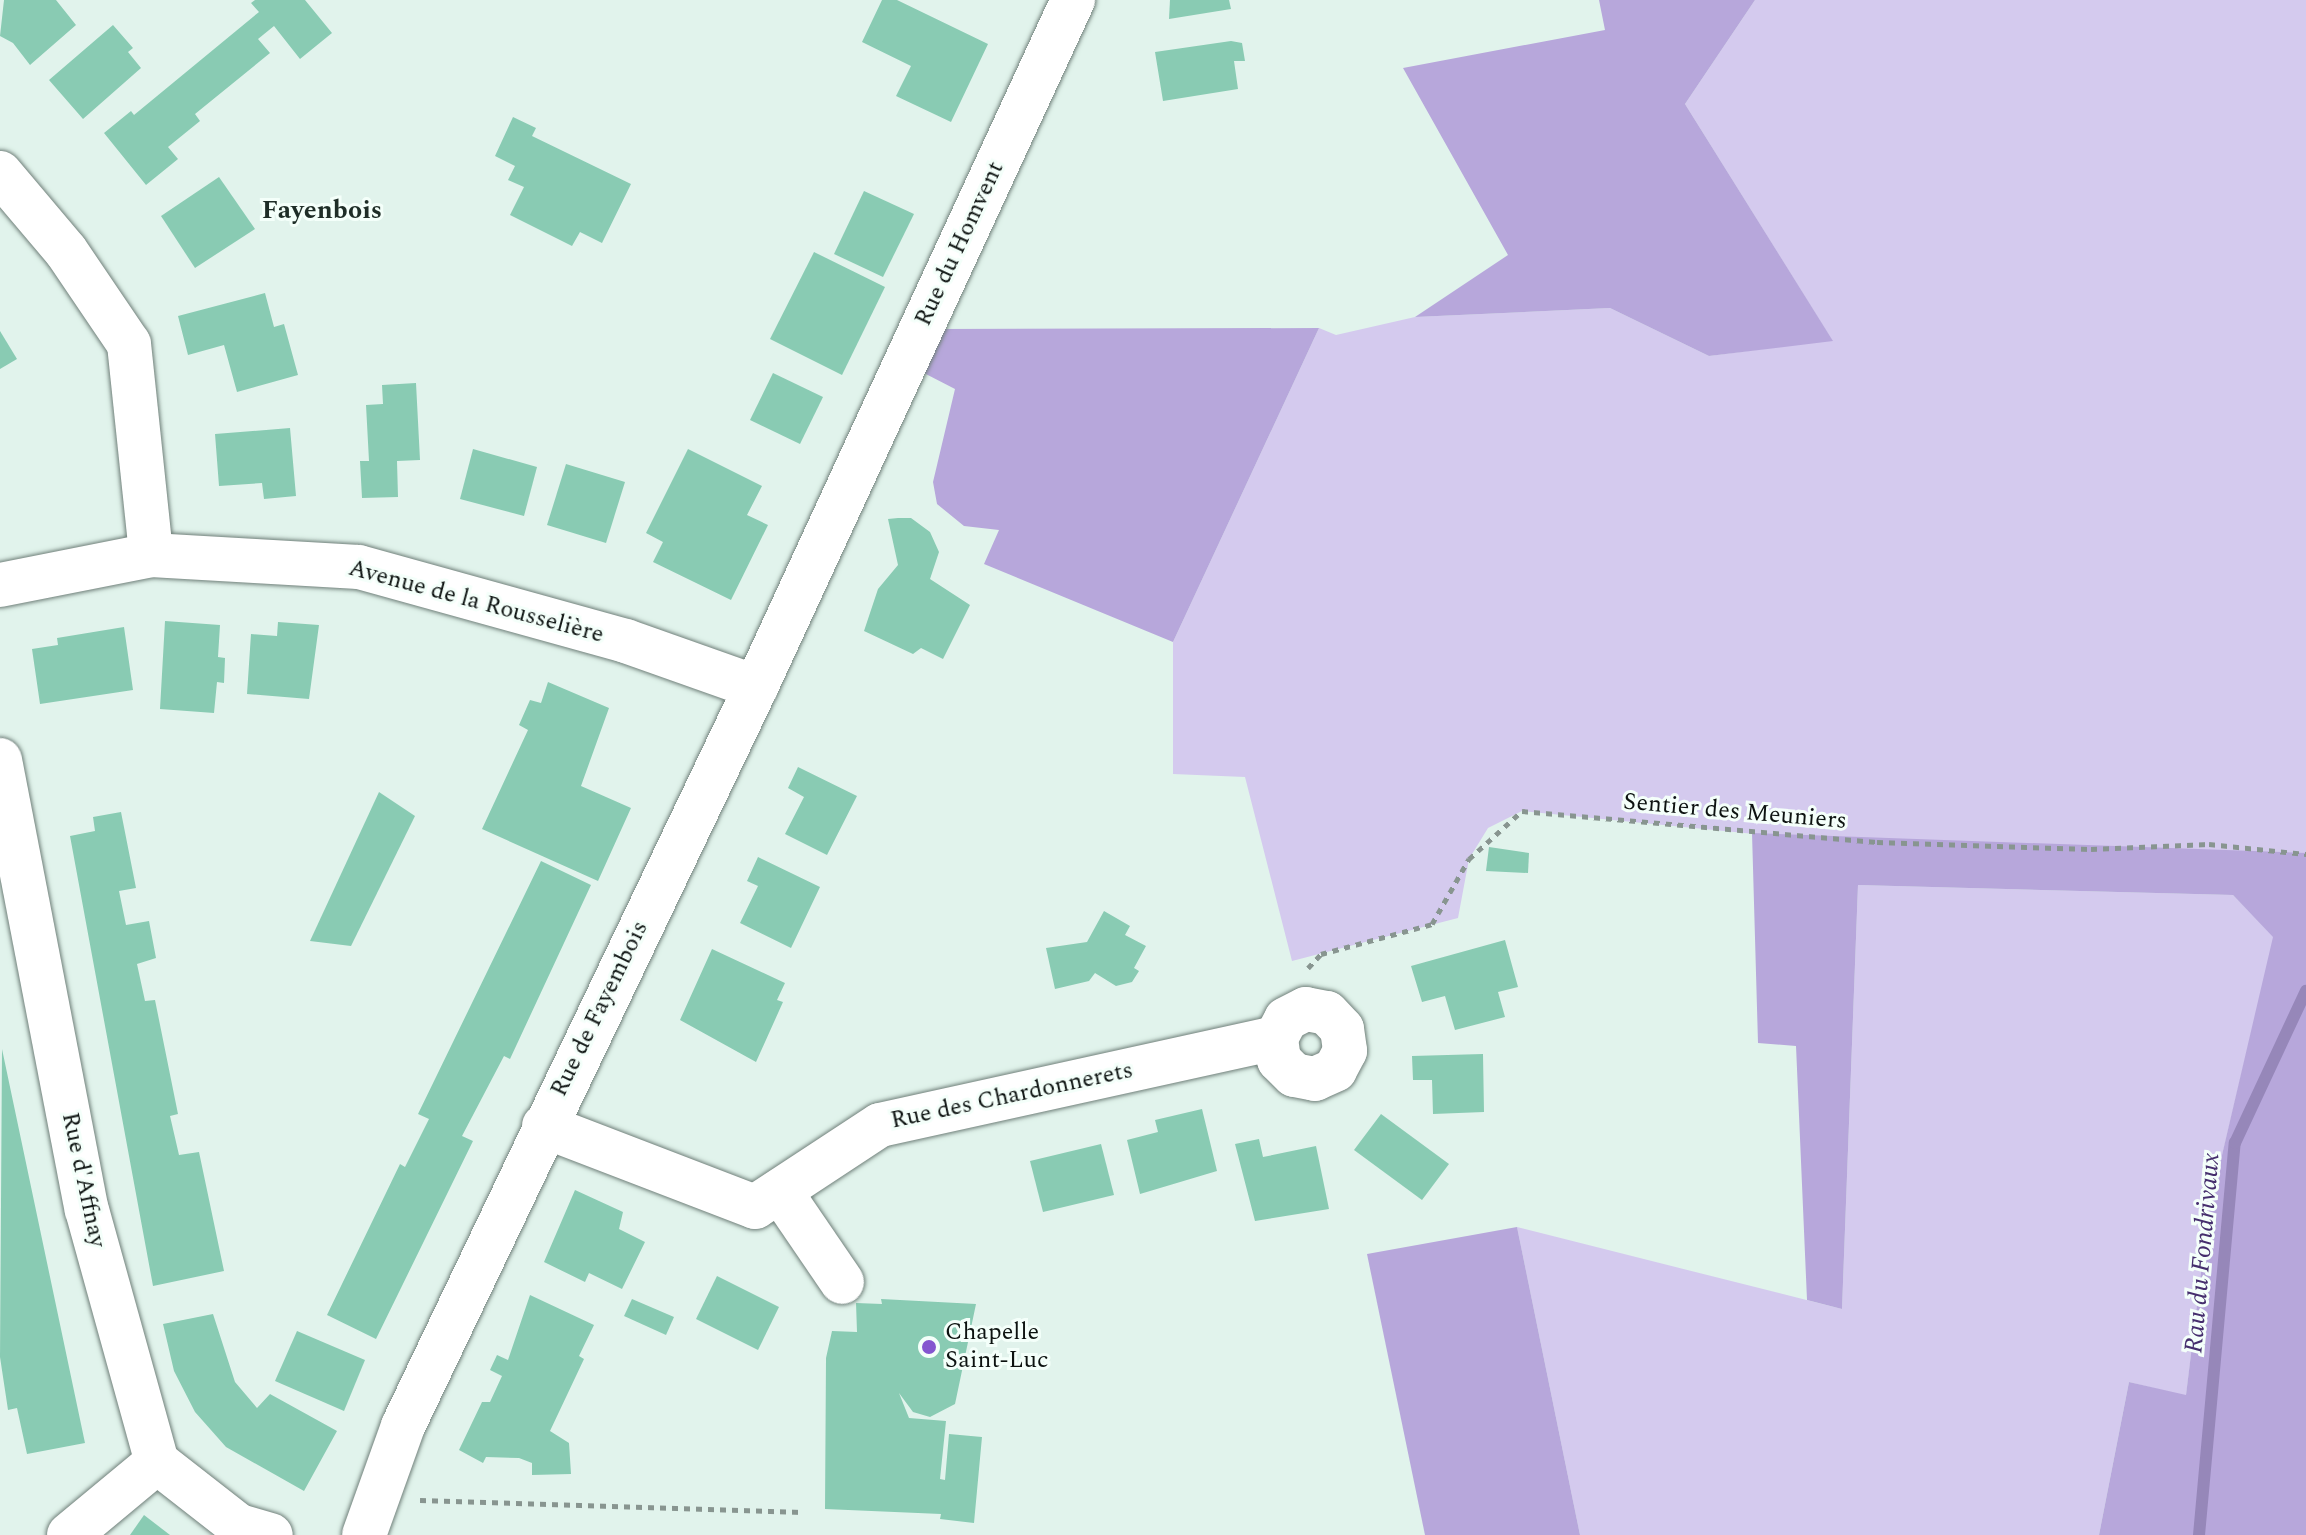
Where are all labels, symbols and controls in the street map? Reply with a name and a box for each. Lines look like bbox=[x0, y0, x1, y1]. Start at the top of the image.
street label: Rue du Homvent bbox=[909, 157, 1011, 331]
district label: Fayenbois bbox=[262, 195, 382, 227]
street label: Avenue de la Rousselière bbox=[345, 554, 607, 650]
street label: Sentier des Meuniers bbox=[1622, 788, 1848, 836]
street label: Rue de Fayembois bbox=[545, 917, 655, 1101]
street label: Rue des Chardonnerets bbox=[888, 1056, 1136, 1136]
street label: Rue d'Affnay bbox=[55, 1110, 111, 1250]
water label: Rau du Fondrivaux bbox=[2179, 1151, 2227, 1355]
place label: Chapelle Saint-Luc bbox=[945, 1319, 1049, 1375]
marker: Chapelle Saint-Luc bbox=[920, 1338, 938, 1356]

